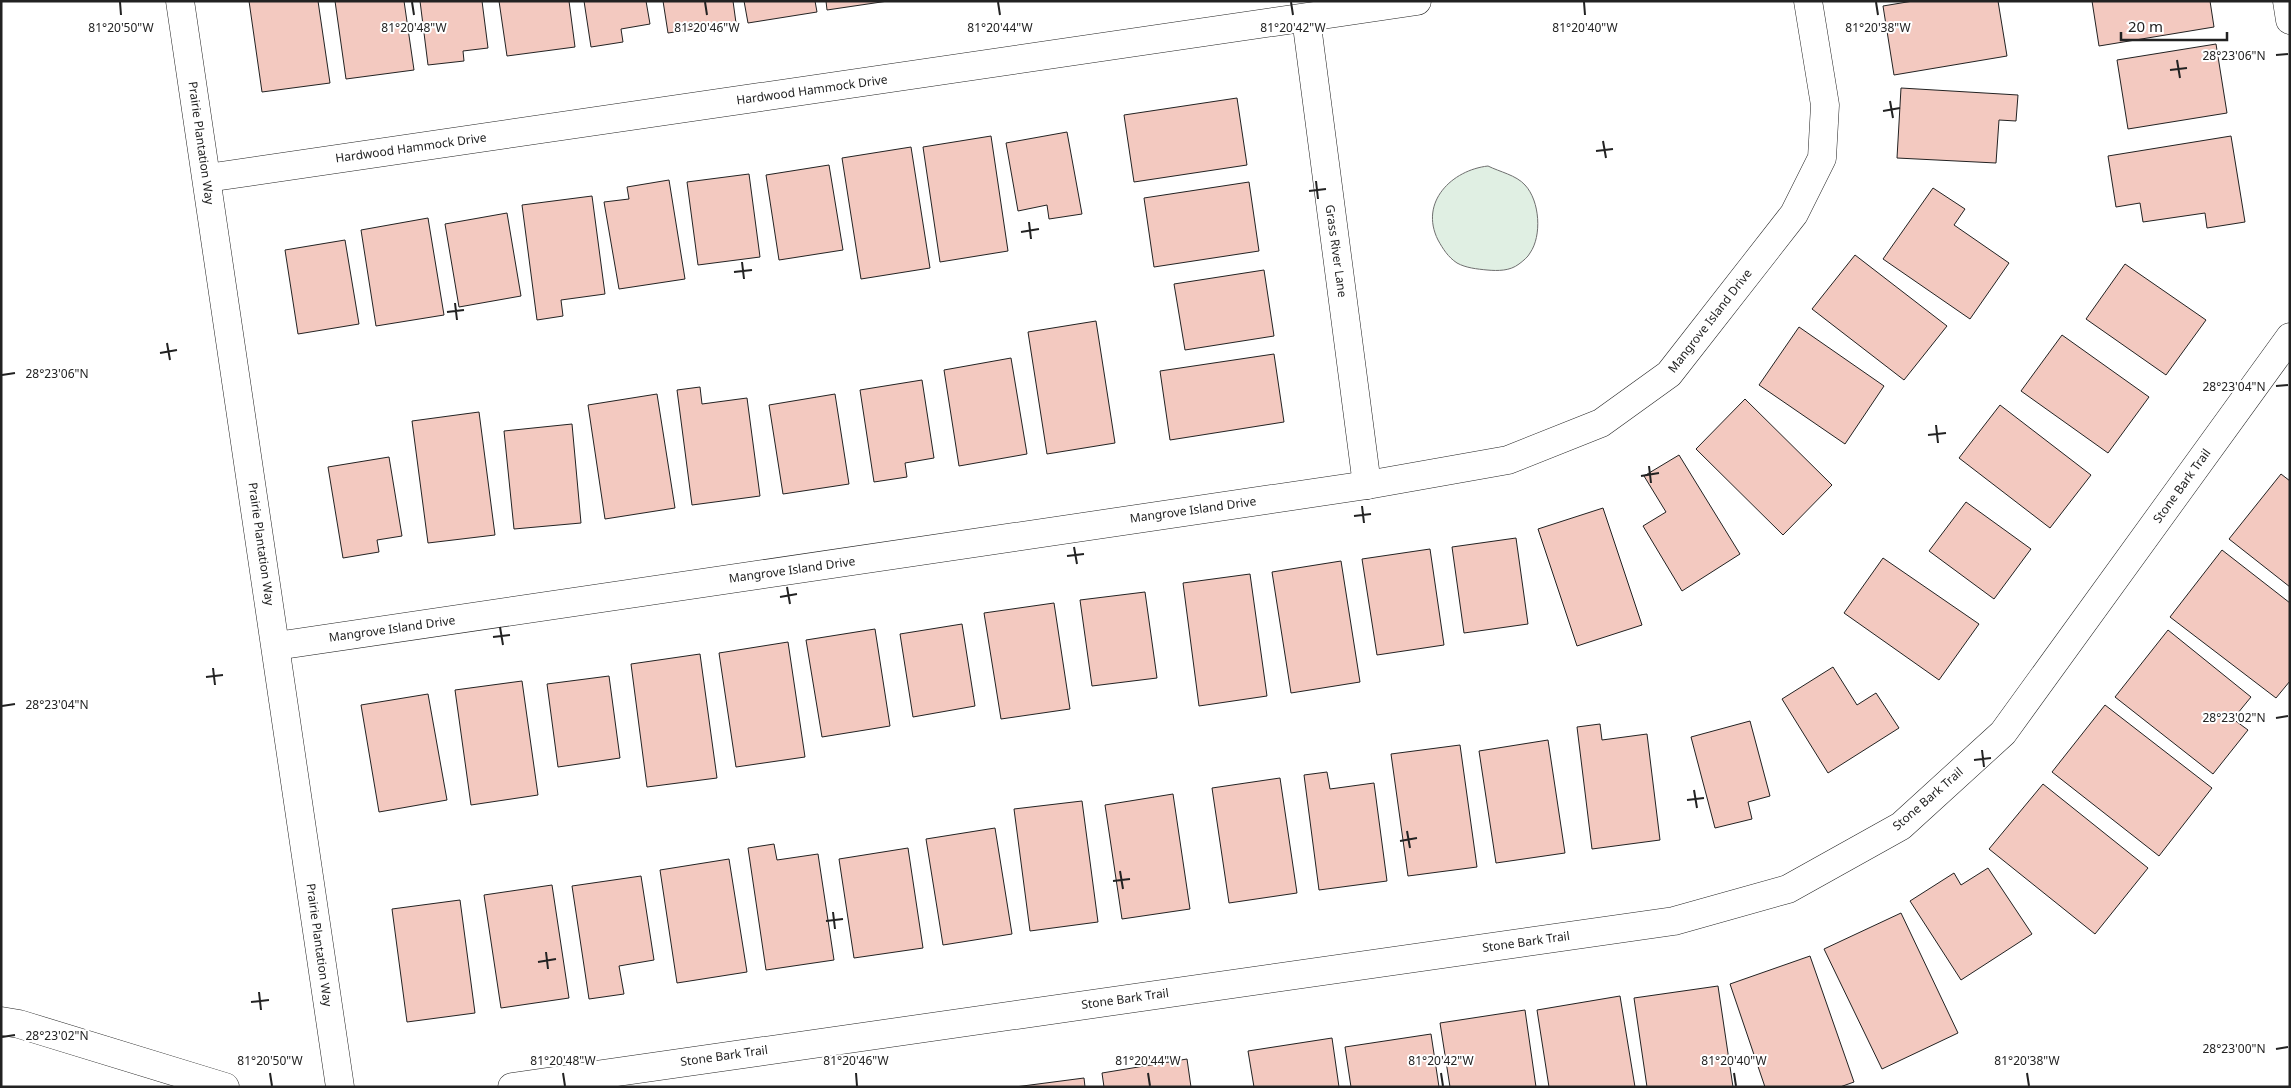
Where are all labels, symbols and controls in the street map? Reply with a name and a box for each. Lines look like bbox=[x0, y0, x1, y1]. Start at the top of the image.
scale bar bbox=[2121, 10, 2227, 42]
text: 20 m bbox=[2128, 16, 2163, 36]
text: 81°20'50"W bbox=[88, 19, 154, 36]
text: 81°20'48"W bbox=[381, 19, 447, 36]
text: 81°20'46"W bbox=[674, 19, 740, 36]
text: 81°20'44"W bbox=[967, 19, 1033, 36]
text: 81°20'42"W bbox=[1260, 19, 1326, 36]
text: 81°20'40"W bbox=[1552, 19, 1618, 36]
text: 81°20'38"W bbox=[1845, 19, 1911, 36]
text: 28°23'06"N bbox=[2202, 47, 2266, 64]
street label: Hardwood Hammock Drive bbox=[735, 70, 889, 109]
street label: Prairie Plantation Way bbox=[184, 80, 219, 207]
street label: Hardwood Hammock Drive bbox=[334, 128, 488, 167]
street label: Grass River Lane bbox=[1322, 203, 1351, 299]
street label: Mangrove Island Drive bbox=[1664, 265, 1756, 376]
text: 28°23'06"N bbox=[25, 365, 89, 382]
text: 28°23'04"N bbox=[2202, 378, 2266, 395]
street label: Stone Bark Trail bbox=[2149, 445, 2214, 526]
street label: Prairie Plantation Way bbox=[244, 481, 279, 608]
street label: Mangrove Island Drive bbox=[1129, 492, 1257, 527]
street label: Mangrove Island Drive bbox=[728, 552, 856, 587]
street label: Mangrove Island Drive bbox=[328, 611, 456, 646]
text: 28°23'04"N bbox=[25, 696, 89, 713]
text: 28°23'02"N bbox=[2202, 709, 2266, 726]
street label: Stone Bark Trail bbox=[1889, 763, 1967, 834]
street label: Prairie Plantation Way bbox=[302, 882, 337, 1009]
street label: Stone Bark Trail bbox=[1481, 927, 1571, 956]
street label: Stone Bark Trail bbox=[1080, 984, 1170, 1013]
text: 28°23'02"N bbox=[25, 1027, 89, 1044]
text: 28°23'00"N bbox=[2202, 1040, 2266, 1057]
street label: Stone Bark Trail bbox=[679, 1041, 769, 1070]
text: 81°20'50"W bbox=[237, 1052, 303, 1069]
text: 81°20'48"W bbox=[530, 1052, 596, 1069]
text: 81°20'46"W bbox=[823, 1052, 889, 1069]
text: 81°20'44"W bbox=[1115, 1052, 1181, 1069]
text: 81°20'42"W bbox=[1408, 1052, 1474, 1069]
text: 81°20'40"W bbox=[1701, 1052, 1767, 1069]
text: 81°20'38"W bbox=[1994, 1052, 2060, 1069]

